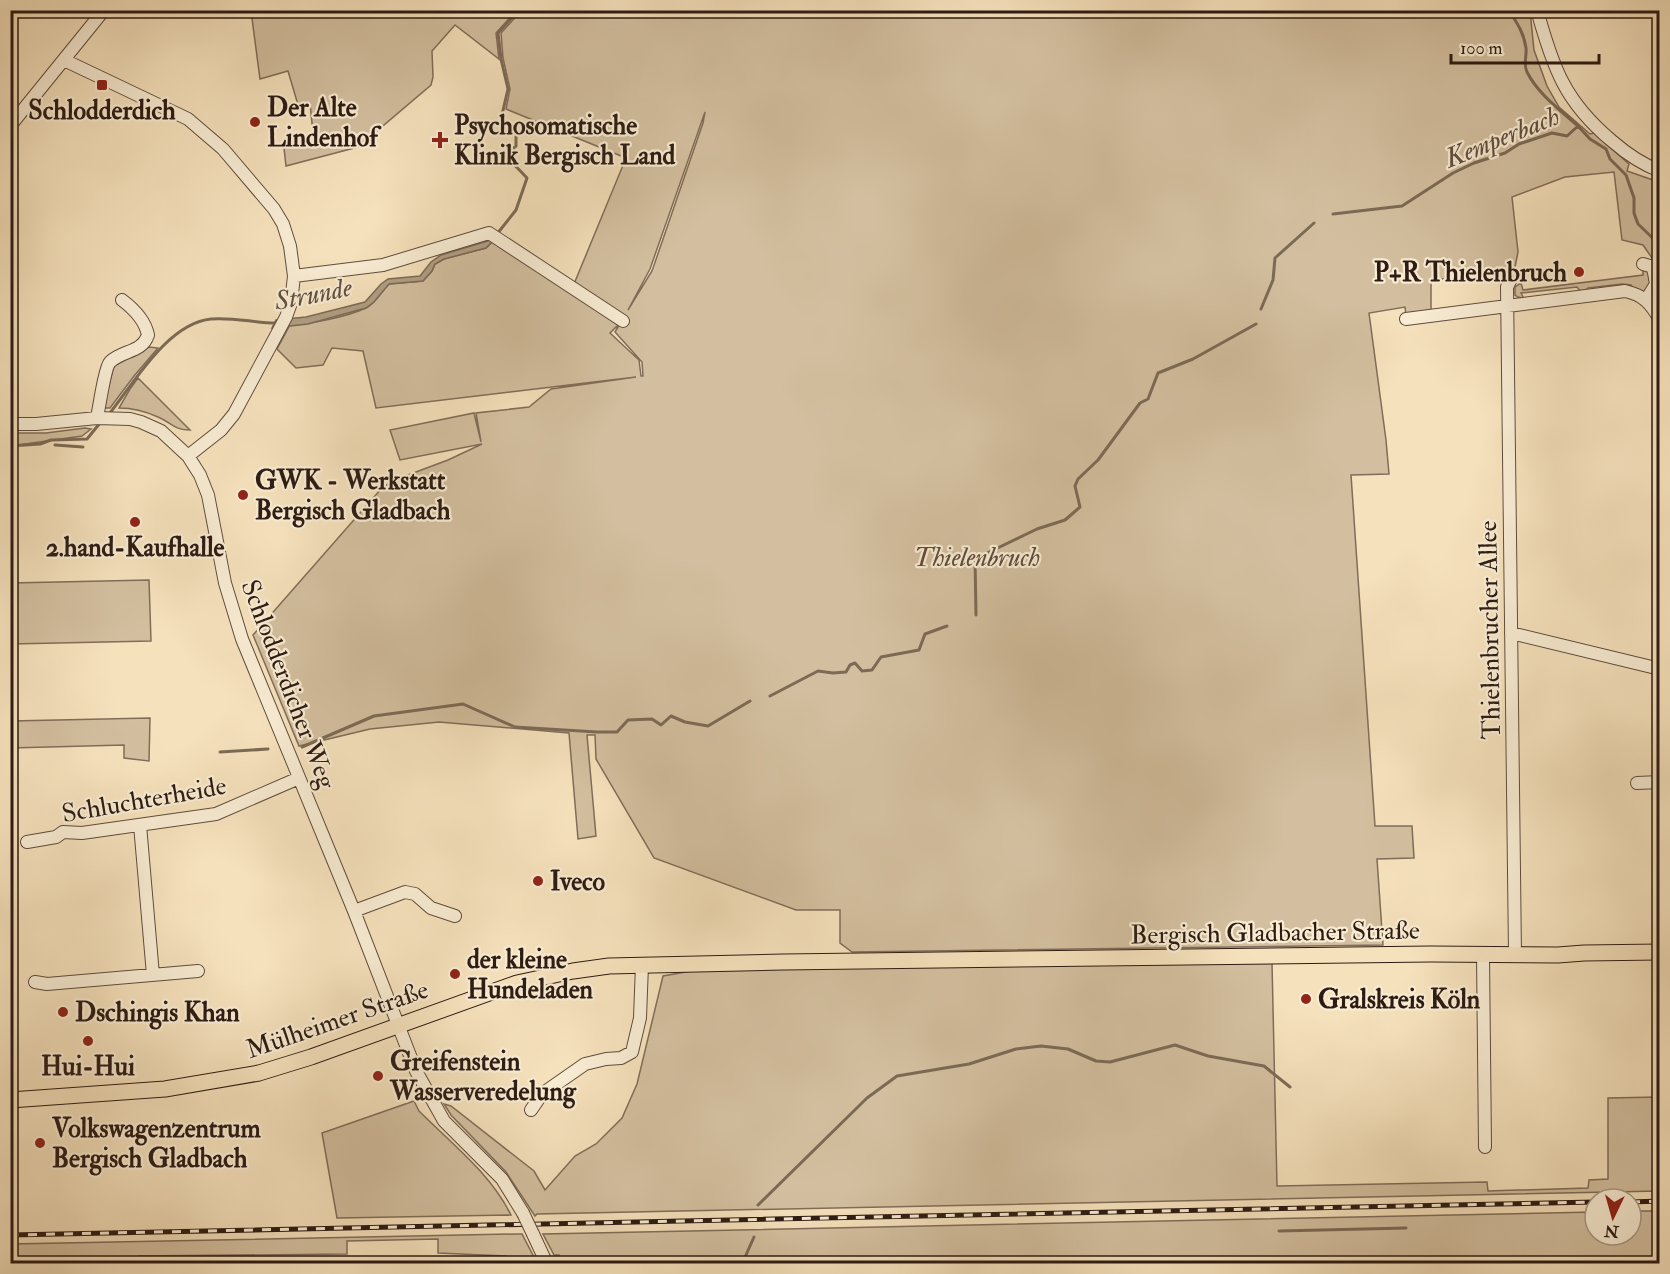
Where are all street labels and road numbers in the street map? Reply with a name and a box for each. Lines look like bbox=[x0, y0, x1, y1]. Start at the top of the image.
street label: Thielenbrucher Allee bbox=[1472, 520, 1508, 740]
street label: Schlodderdicher Weg bbox=[234, 575, 343, 794]
street label: Schluchterheide bbox=[59, 770, 229, 830]
street label: Bergisch Gladbacher Straße bbox=[1130, 914, 1420, 952]
street label: Mülheimer Straße bbox=[242, 974, 433, 1066]

